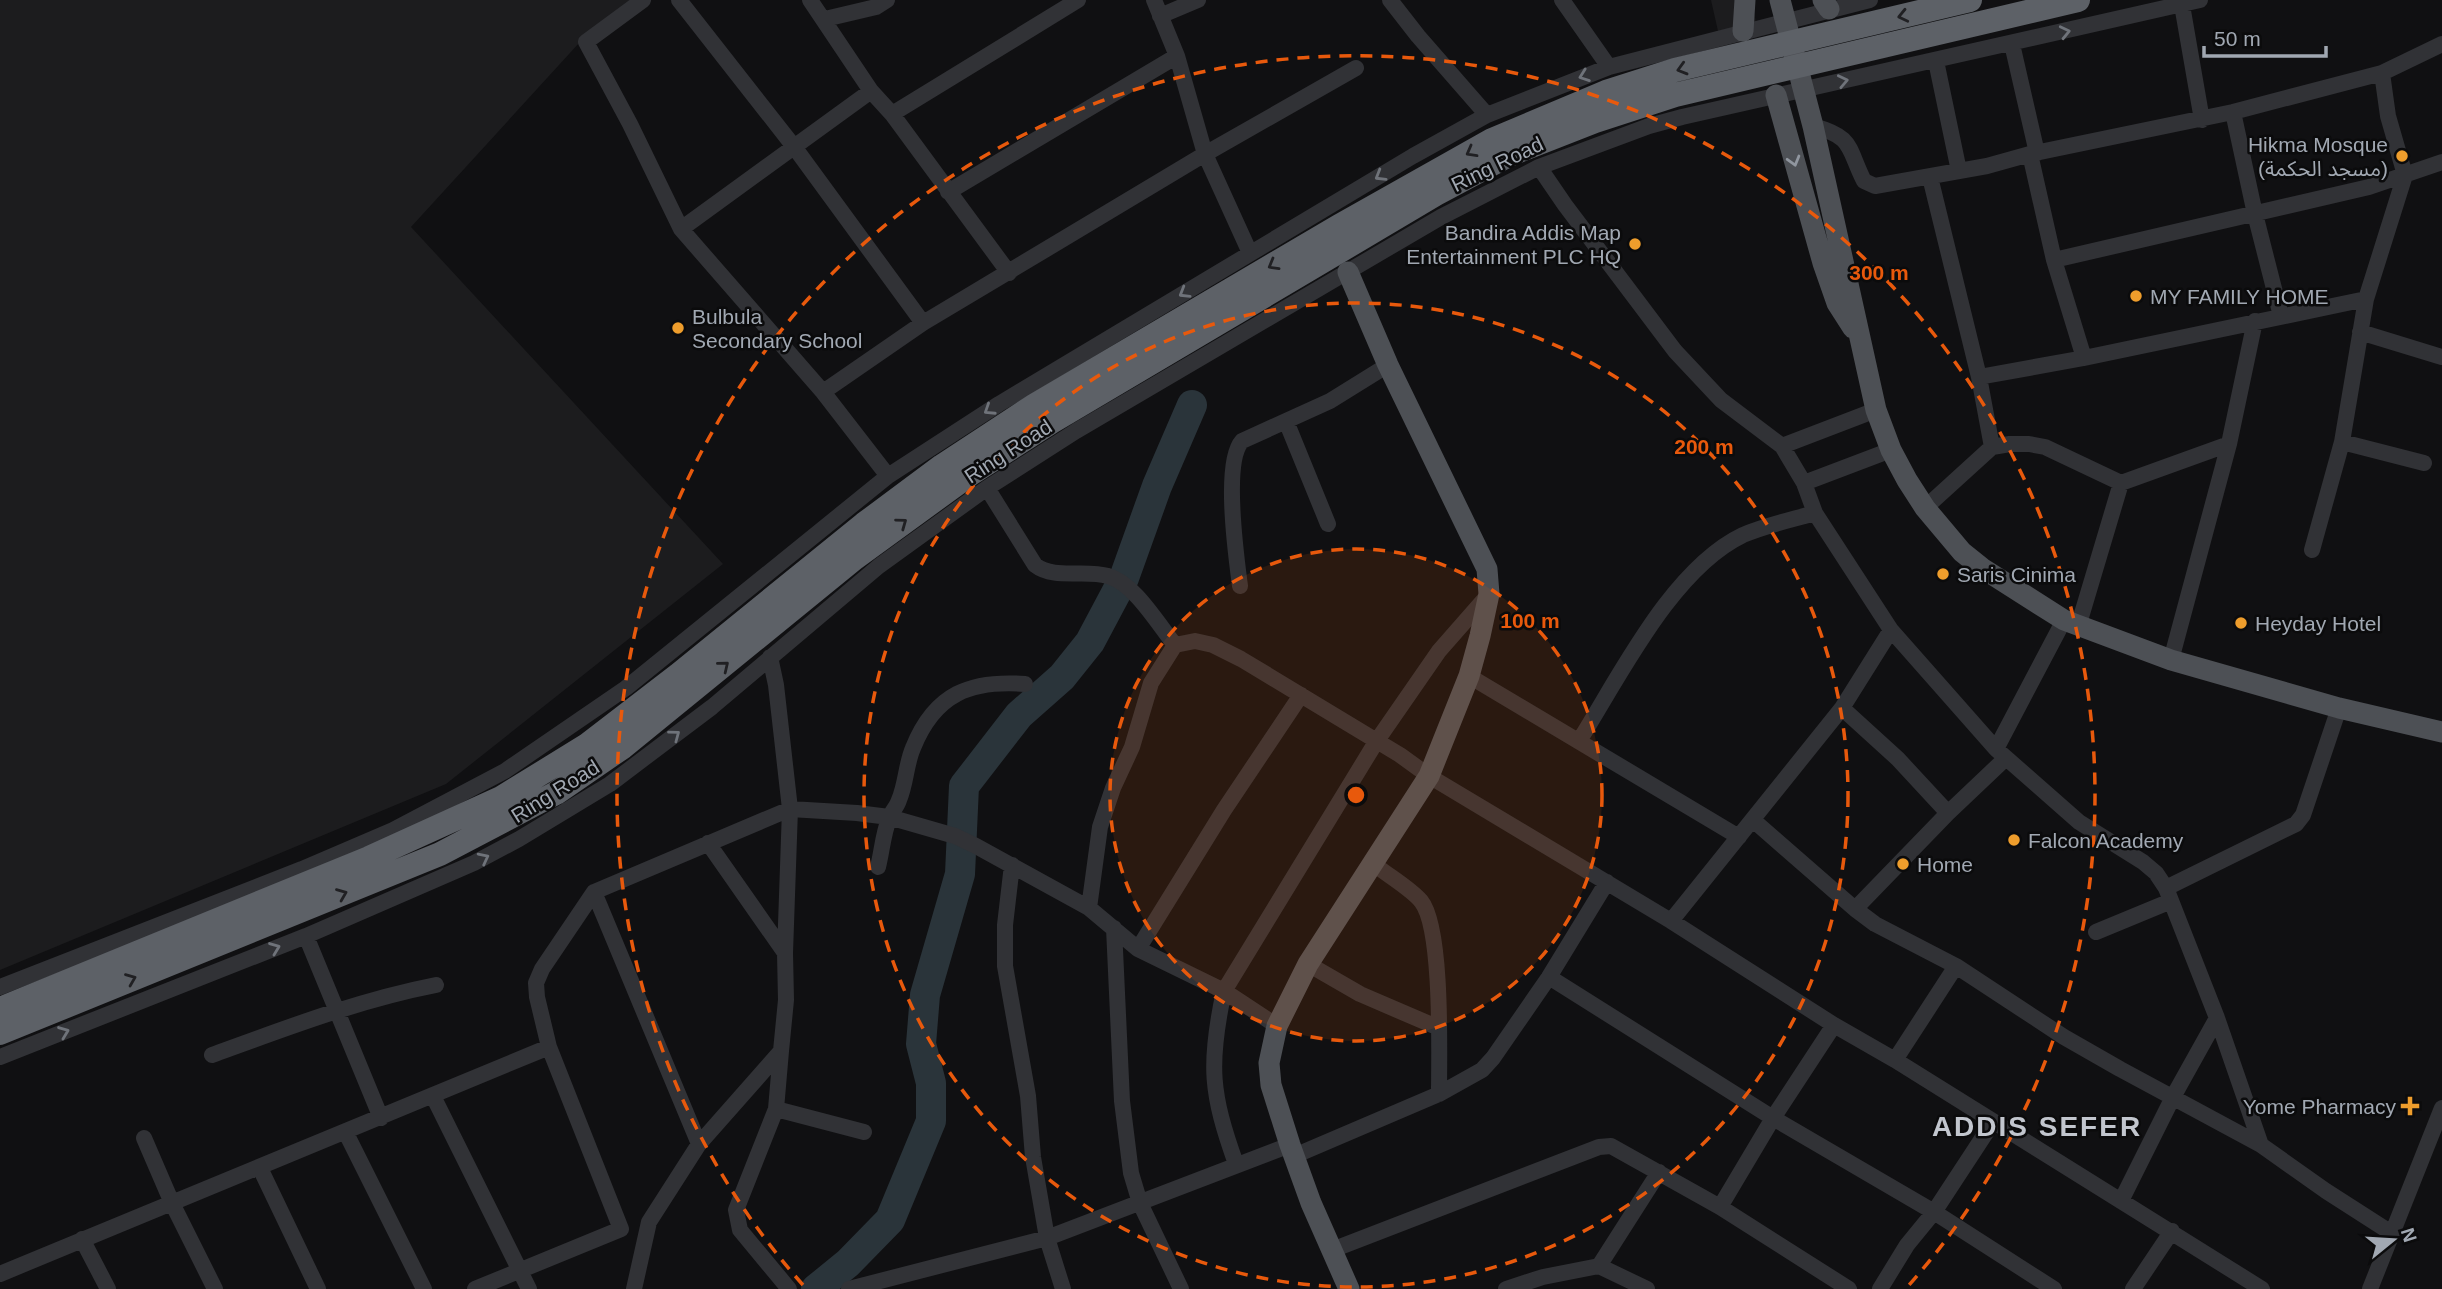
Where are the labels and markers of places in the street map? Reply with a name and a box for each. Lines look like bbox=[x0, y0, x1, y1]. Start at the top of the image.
place label: Hikma Mosque (مسجد الحكمة) bbox=[2248, 133, 2388, 180]
marker: Hikma Mosque (مسجد الحكمة) bbox=[2394, 148, 2410, 164]
place label: Bandira Addis Map Entertainment PLC HQ bbox=[1406, 221, 1621, 268]
marker: Bandira Addis Map Entertainment PLC HQ bbox=[1627, 236, 1643, 252]
place label: MY FAMILY HOME bbox=[2150, 285, 2329, 308]
marker: MY FAMILY HOME bbox=[2128, 288, 2144, 304]
place label: Bulbula Secondary School bbox=[692, 305, 862, 352]
marker: Bulbula Secondary School bbox=[670, 320, 686, 336]
place label: Saris Cinima bbox=[1957, 563, 2076, 586]
marker: Saris Cinima bbox=[1935, 566, 1951, 582]
place label: Heyday Hotel bbox=[2255, 612, 2381, 635]
marker: Heyday Hotel bbox=[2233, 615, 2249, 631]
centre of rings bbox=[1344, 783, 1368, 807]
place label: Falcon Academy bbox=[2028, 829, 2184, 852]
marker: Falcon Academy bbox=[2006, 832, 2022, 848]
place label: Home bbox=[1917, 853, 1973, 876]
marker: Home bbox=[1895, 856, 1911, 872]
place label: Yome Pharmacy bbox=[2243, 1095, 2396, 1118]
marker: Yome Pharmacy bbox=[2402, 1098, 2418, 1114]

